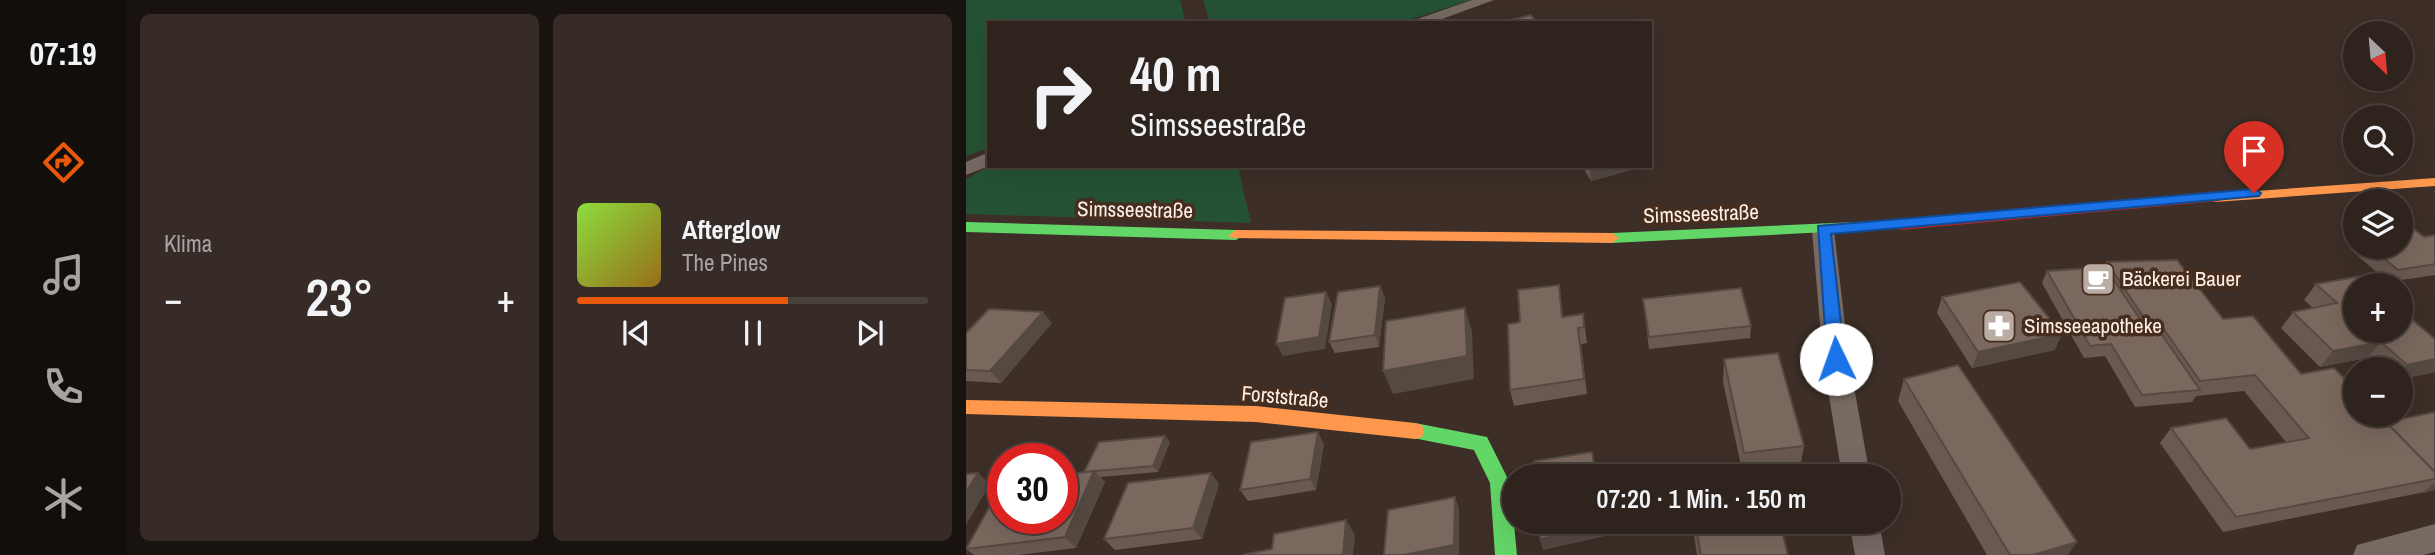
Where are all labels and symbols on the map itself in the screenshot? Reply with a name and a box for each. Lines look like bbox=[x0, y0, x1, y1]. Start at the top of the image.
north arrow bbox=[2343, 21, 2413, 91]
pin bbox=[2224, 121, 2284, 193]
street label: Simsseestraße bbox=[1077, 194, 1193, 225]
street label: Simsseestraße bbox=[1643, 197, 1759, 230]
cafe icon: Bäckerei Bauer bbox=[2079, 260, 2117, 298]
place label: Bäckerei Bauer bbox=[2122, 264, 2241, 293]
pharmacy icon: Simsseeapotheke bbox=[1980, 307, 2018, 345]
place label: Simsseeapotheke bbox=[2024, 311, 2162, 340]
position arrow bbox=[1799, 322, 1873, 396]
street label: Forststraße bbox=[1240, 378, 1330, 415]
speed limit sign: 30 bbox=[987, 443, 1078, 534]

